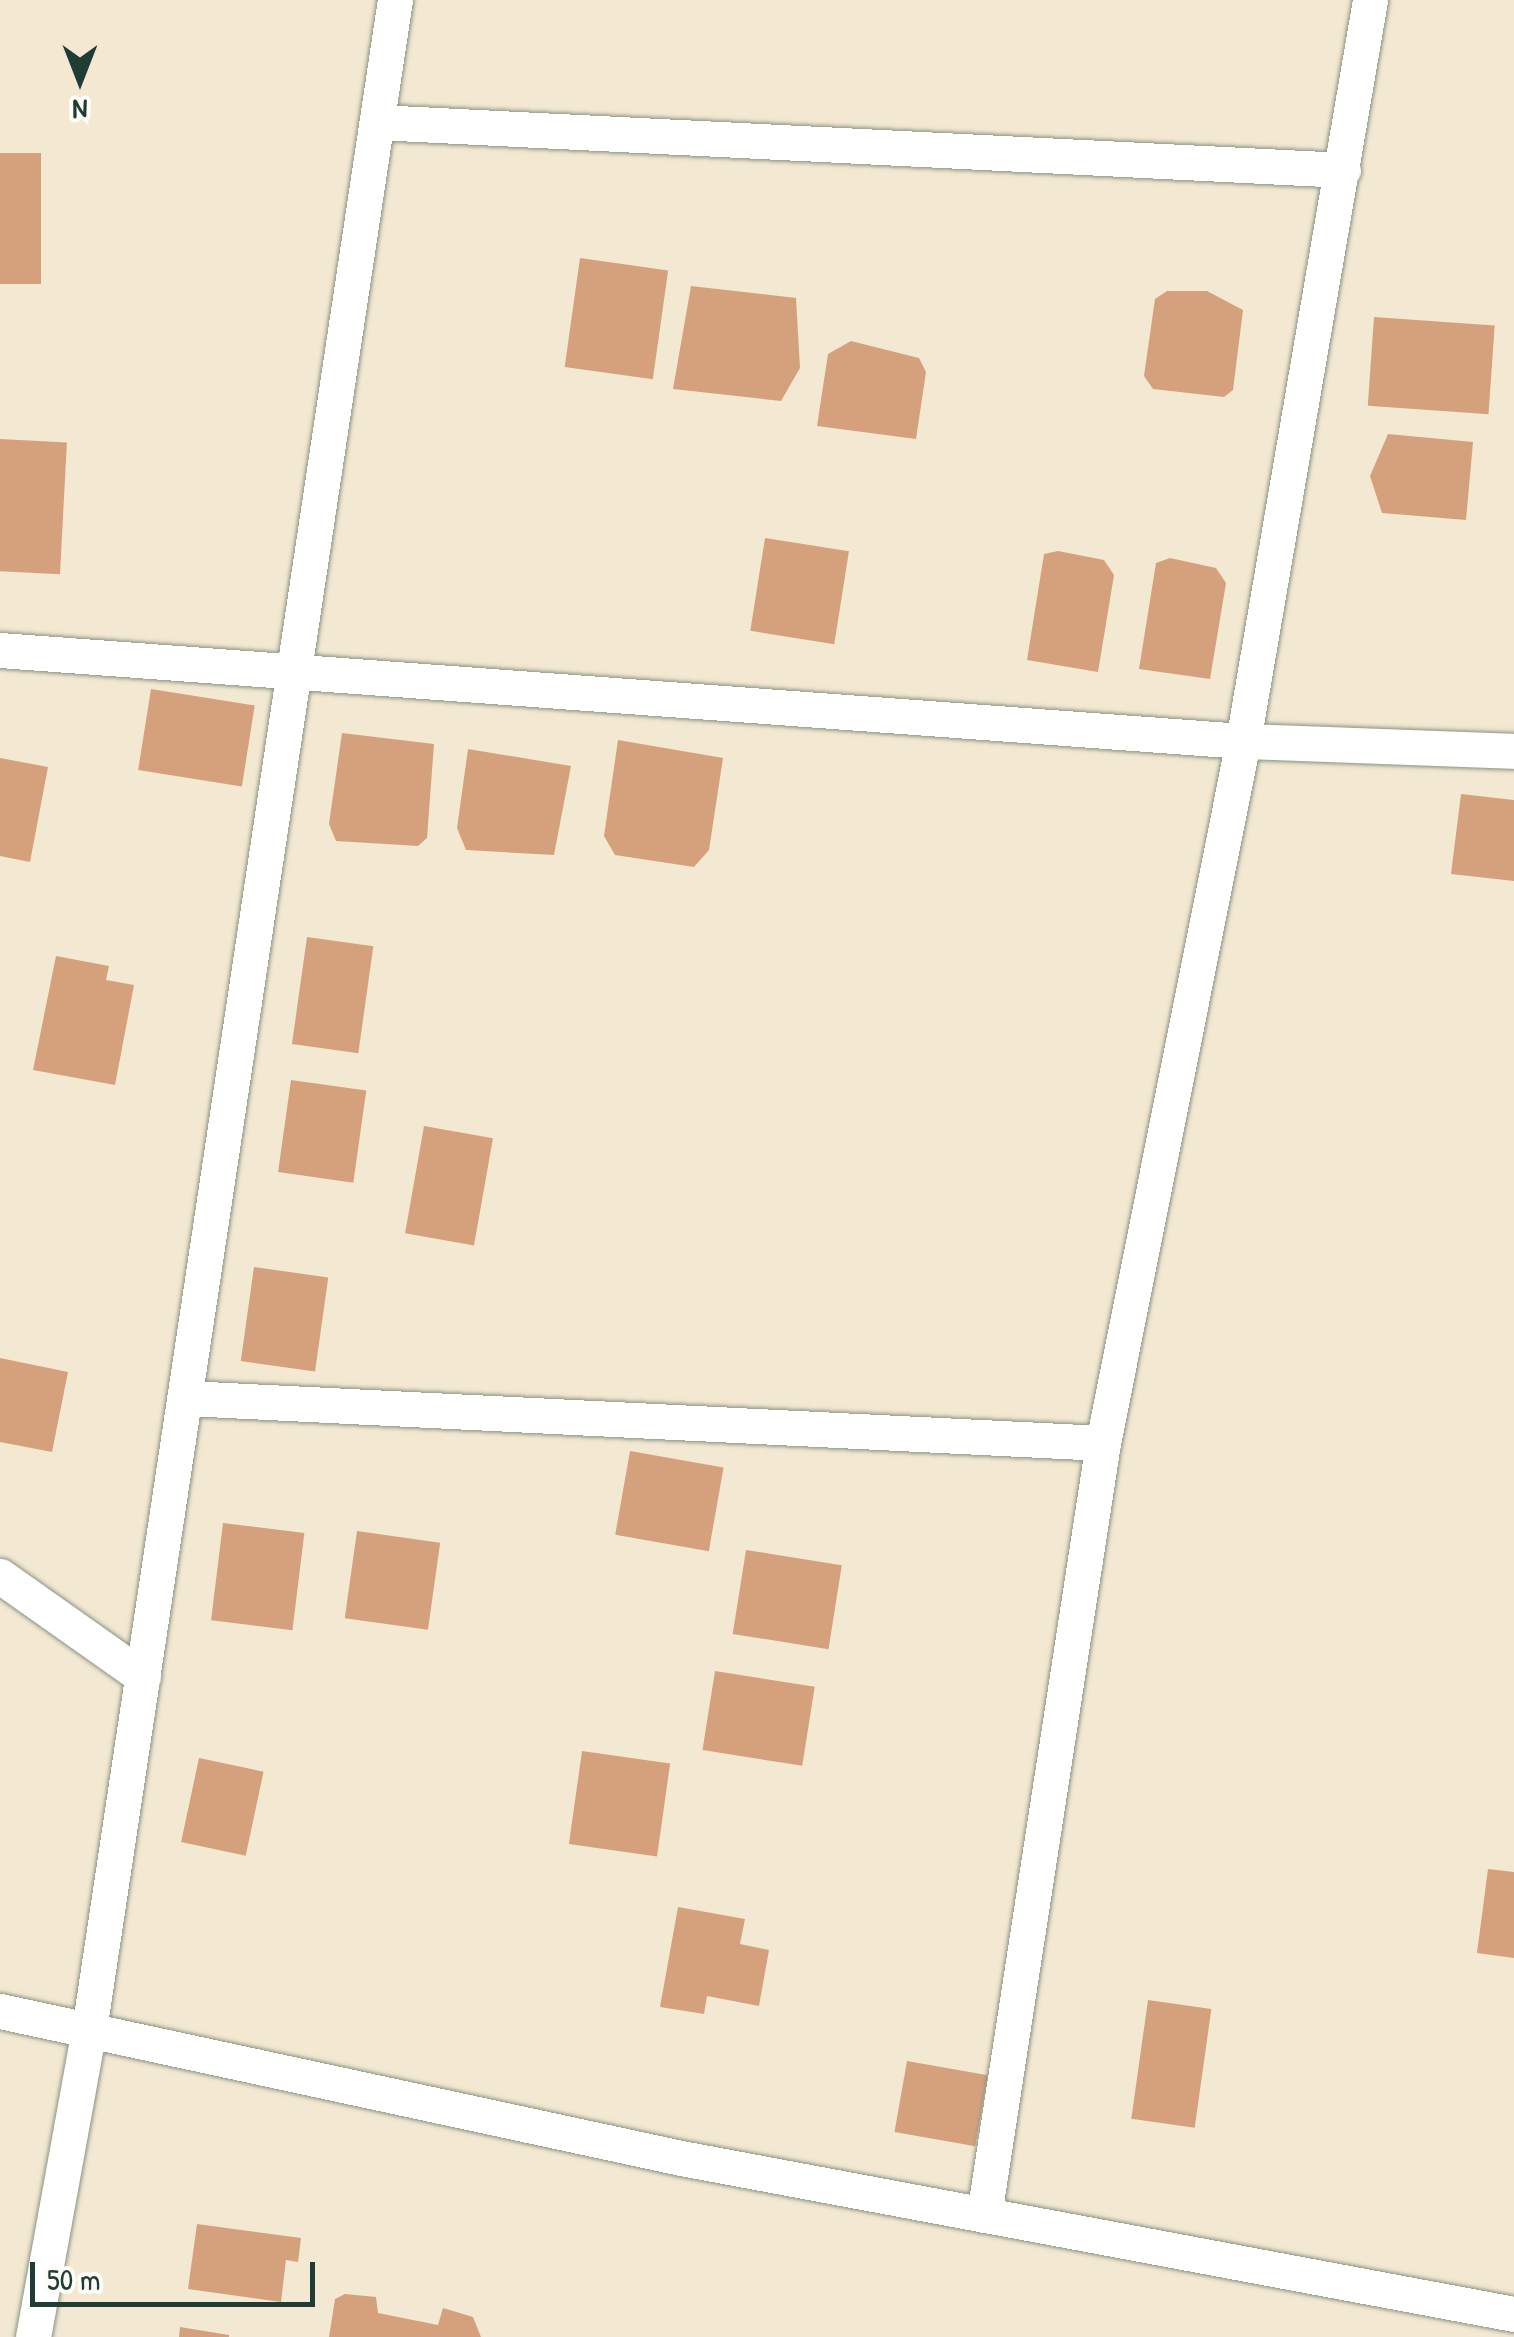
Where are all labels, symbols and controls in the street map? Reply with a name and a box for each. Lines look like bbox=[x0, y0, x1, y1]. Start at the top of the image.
north arrow bbox=[30, 30, 130, 130]
text: N bbox=[73, 91, 87, 129]
scale bar bbox=[35, 2242, 320, 2304]
text: 50 m bbox=[47, 2259, 100, 2299]

